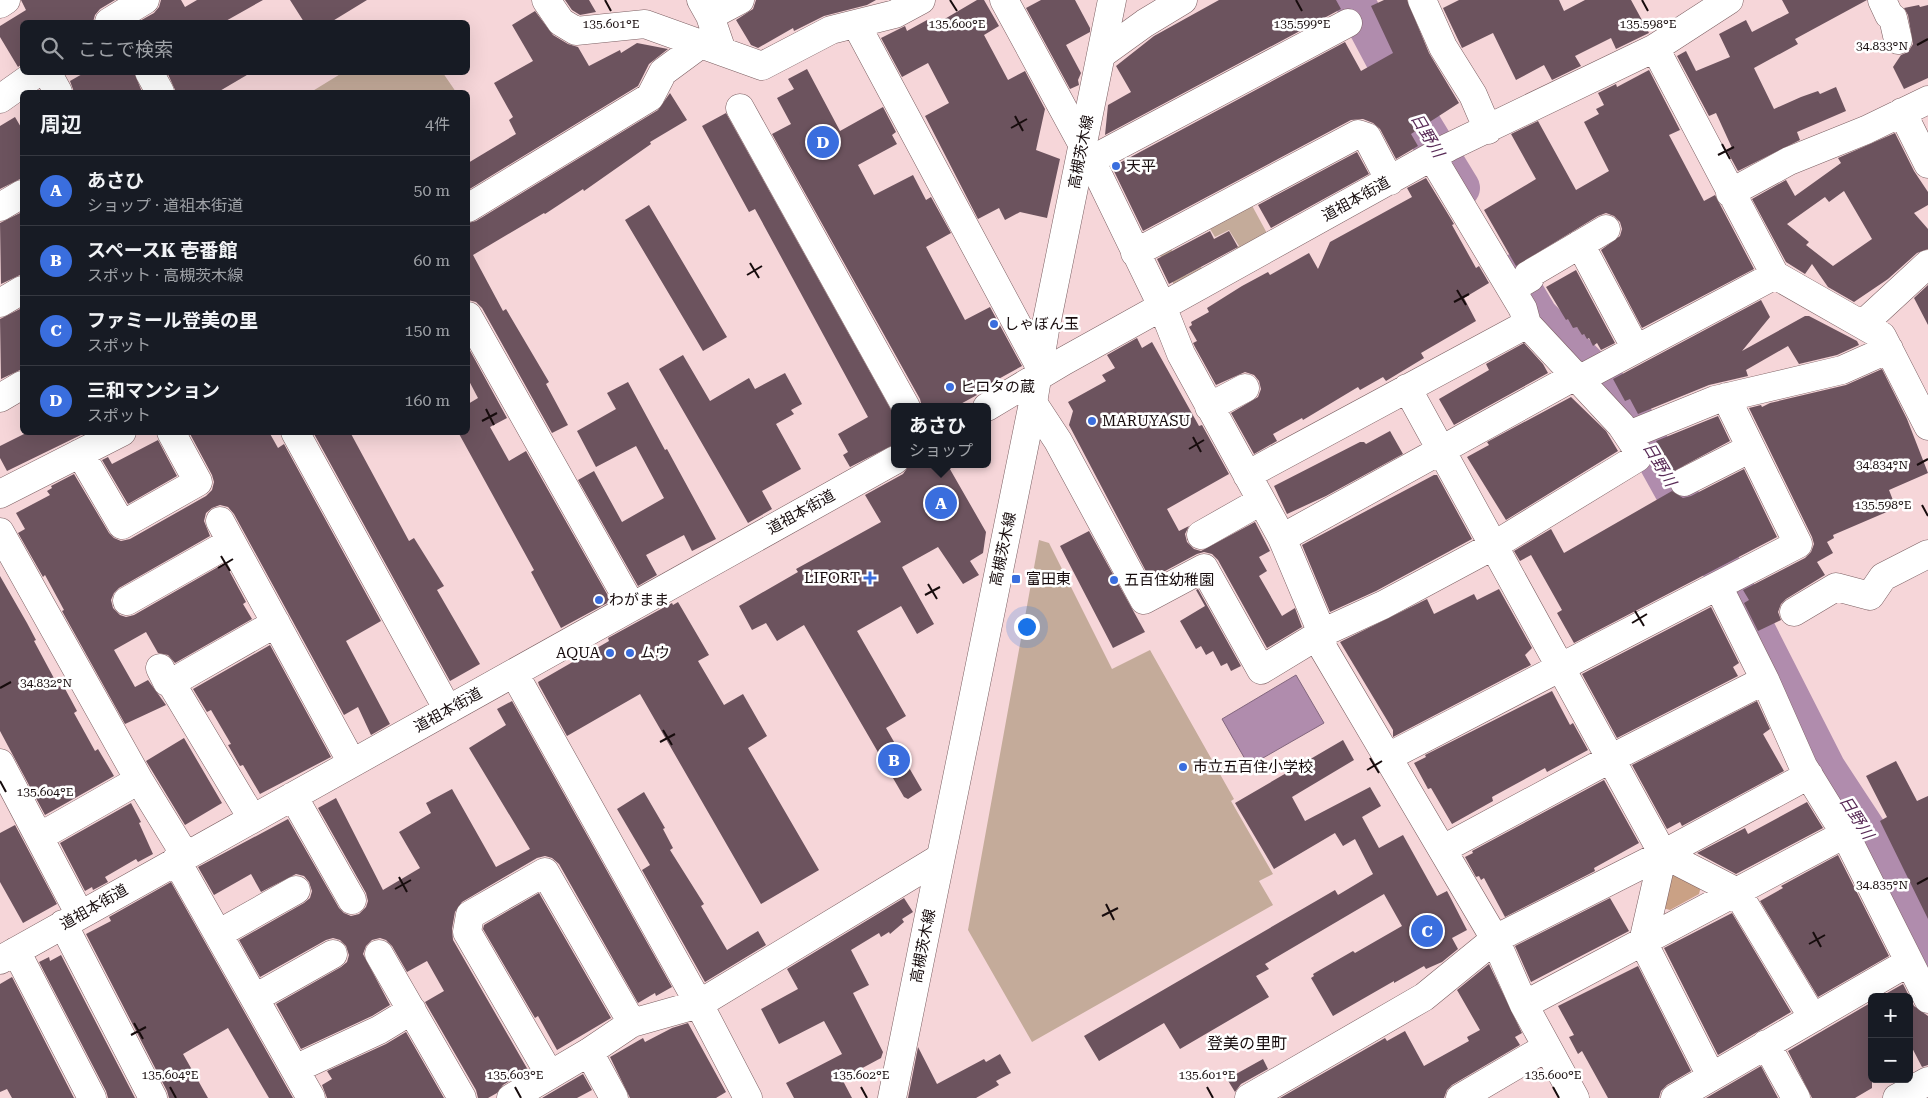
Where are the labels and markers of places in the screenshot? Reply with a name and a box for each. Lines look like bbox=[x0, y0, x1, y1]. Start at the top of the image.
pin: D bbox=[807, 123, 839, 161]
place label: 天平 bbox=[1126, 157, 1156, 175]
marker: 天平 bbox=[1110, 160, 1122, 172]
place label: しゃぼん玉 bbox=[1004, 315, 1079, 333]
marker: しゃぼん玉 bbox=[988, 318, 1000, 330]
place label: ヒロタの蔵 bbox=[960, 378, 1035, 396]
marker: ヒロタの蔵 bbox=[944, 381, 956, 393]
place label: MARUYASU bbox=[1102, 412, 1190, 430]
marker: MARUYASU bbox=[1086, 415, 1098, 427]
pin: A bbox=[925, 484, 957, 522]
place label: LIFORT bbox=[804, 569, 860, 587]
place label: 富田東 bbox=[1026, 570, 1071, 588]
place label: 五百住幼稚園 bbox=[1124, 571, 1214, 589]
marker: LIFORT bbox=[864, 572, 876, 584]
marker: 富田東 bbox=[1010, 573, 1022, 585]
marker: 五百住幼稚園 bbox=[1108, 574, 1120, 586]
place label: わがまま bbox=[609, 591, 669, 609]
marker: わがまま bbox=[593, 594, 605, 606]
place label: AQUA bbox=[556, 644, 601, 662]
place label: ムウ bbox=[640, 644, 670, 662]
marker: AQUA bbox=[604, 647, 616, 659]
marker: ムウ bbox=[624, 647, 636, 659]
pin: B bbox=[878, 741, 910, 779]
place label: 市立五百住小学校 bbox=[1193, 758, 1313, 776]
marker: 市立五百住小学校 bbox=[1177, 761, 1189, 773]
pin: C bbox=[1411, 912, 1443, 950]

